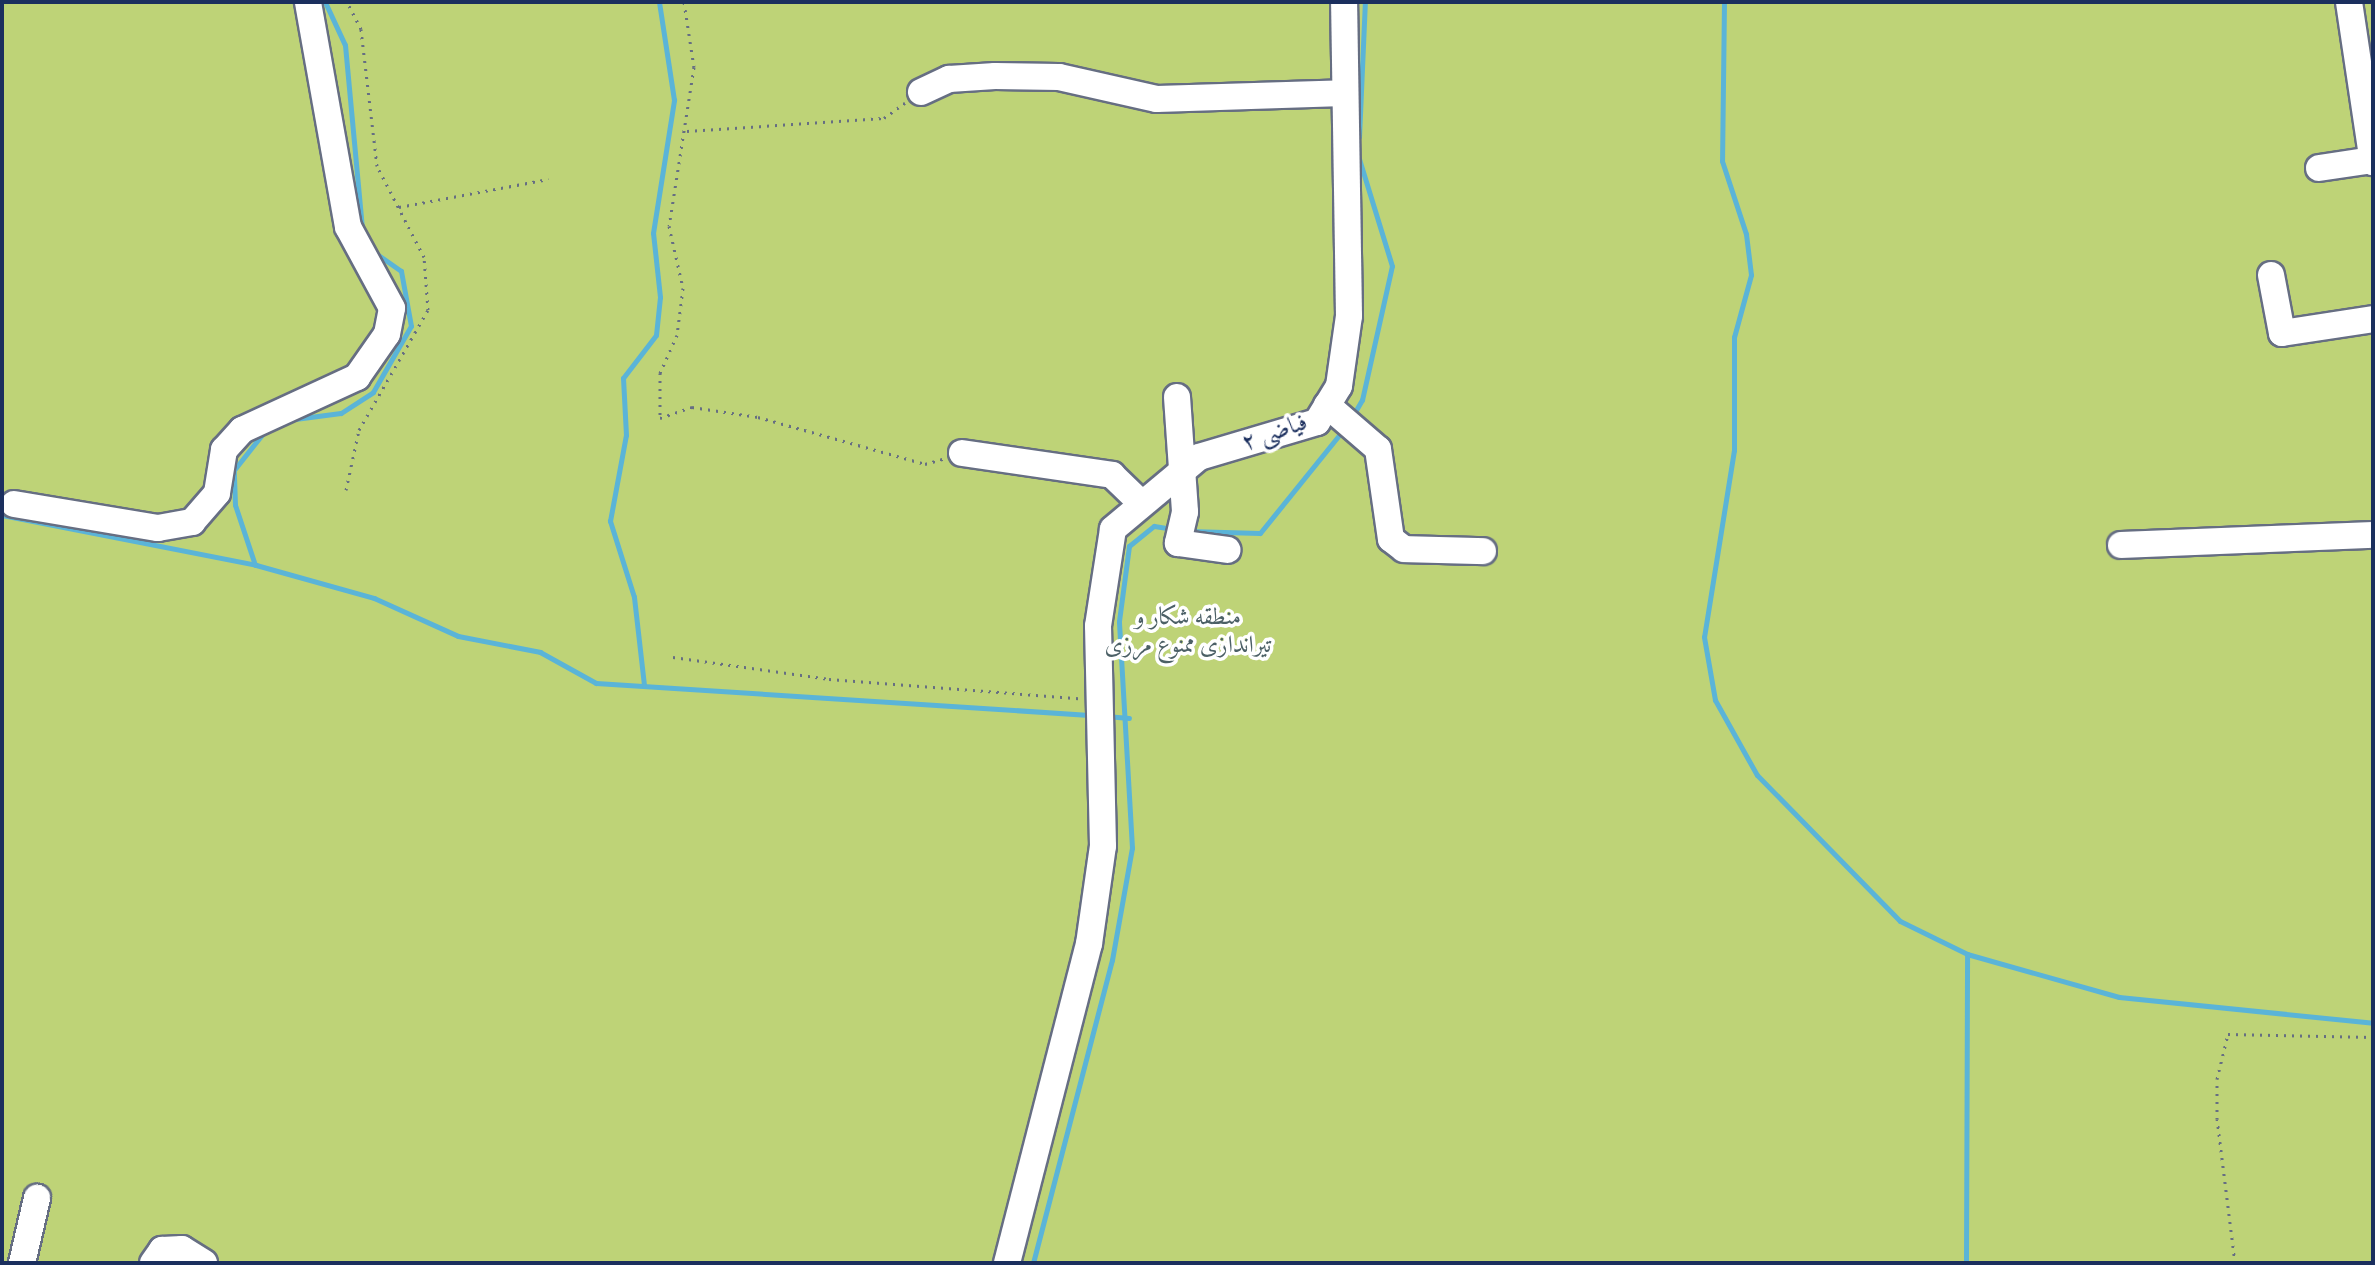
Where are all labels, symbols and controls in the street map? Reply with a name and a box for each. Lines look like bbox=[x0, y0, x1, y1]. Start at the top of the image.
street label: فیاضی ۲ bbox=[1238, 409, 1312, 459]
park label: منطقه شکار و تیراندازی ممنوع مرزی bbox=[1105, 605, 1271, 661]

